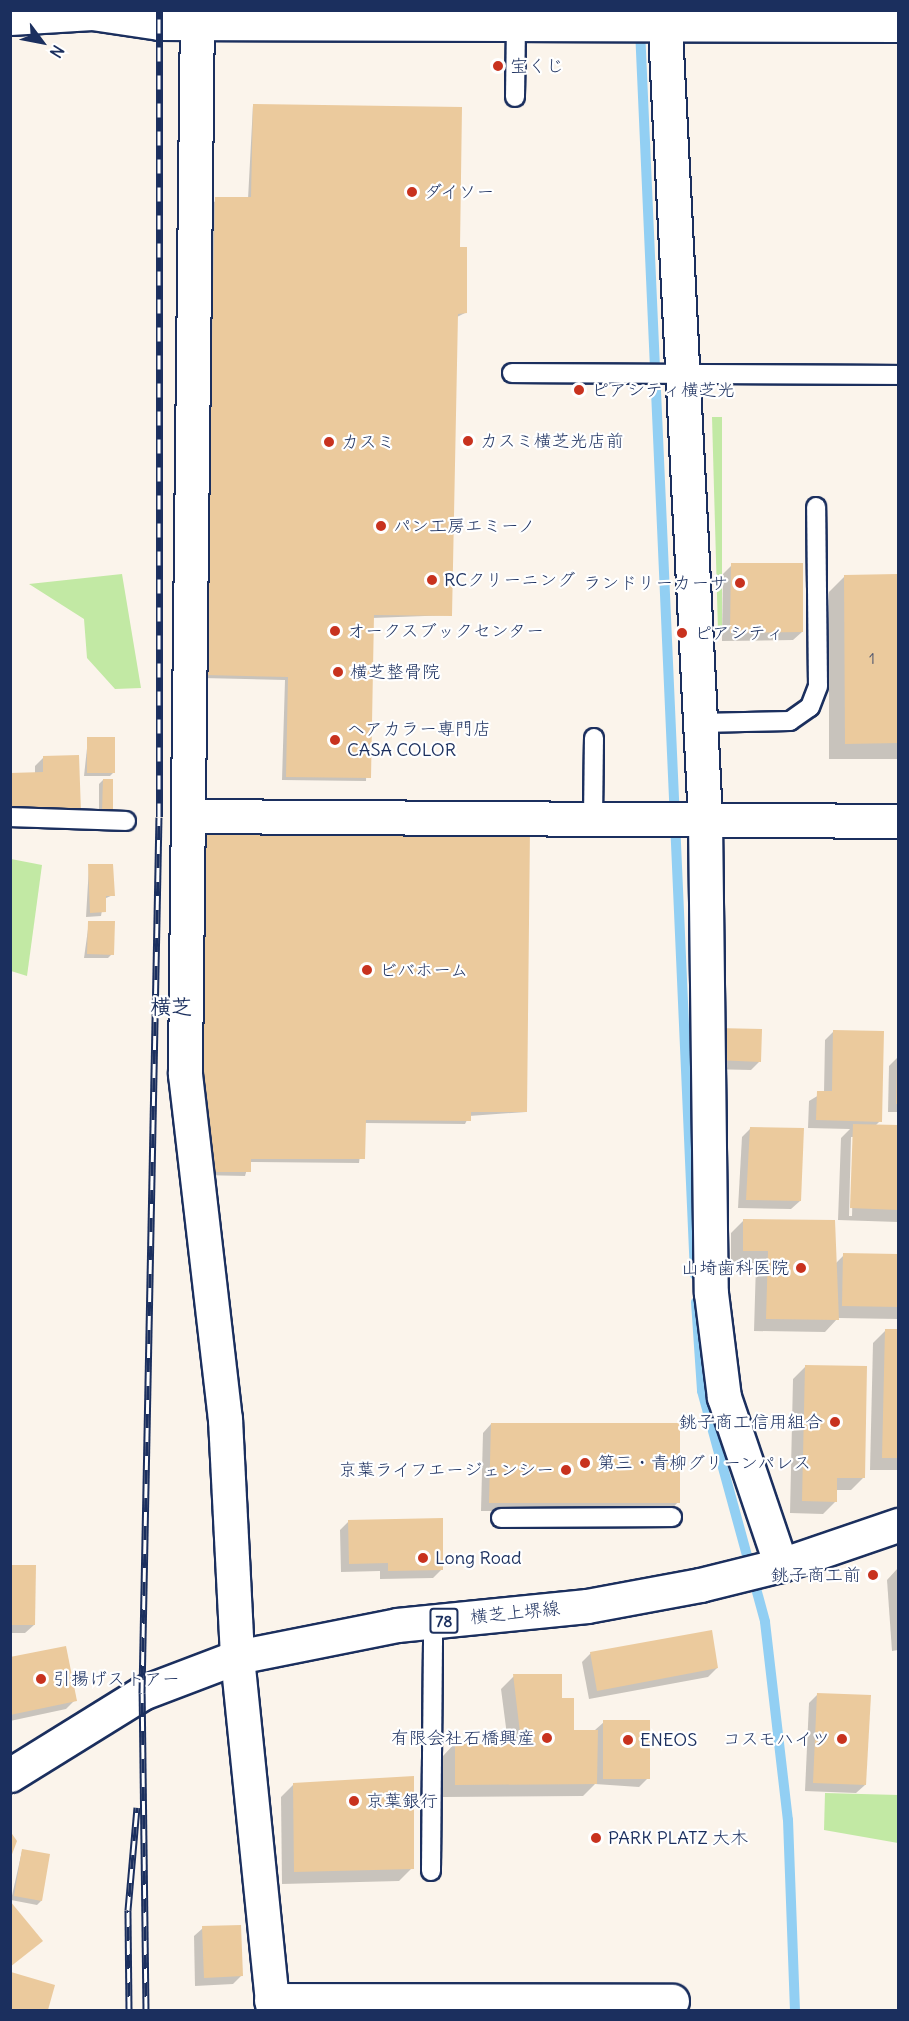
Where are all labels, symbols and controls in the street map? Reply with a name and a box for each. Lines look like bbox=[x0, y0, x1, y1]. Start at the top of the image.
north arrow bbox=[12, 12, 72, 72]
text: N bbox=[46, 42, 69, 62]
place label: 宝くじ bbox=[510, 55, 564, 77]
marker: 宝くじ bbox=[491, 59, 505, 73]
place label: ダイソー bbox=[424, 181, 496, 203]
marker: ダイソー bbox=[405, 185, 419, 199]
place label: ピアシティ横芝光 bbox=[591, 379, 735, 401]
marker: ピアシティ横芝光 bbox=[572, 383, 586, 397]
place label: カスミ横芝光店前 bbox=[480, 430, 624, 452]
place label: カスミ bbox=[341, 431, 395, 453]
marker: カスミ横芝光店前 bbox=[461, 434, 475, 448]
marker: カスミ bbox=[322, 435, 336, 449]
place label: パン工房エミーノ bbox=[393, 515, 537, 537]
marker: パン工房エミーノ bbox=[374, 519, 388, 533]
place label: RCクリーニング bbox=[444, 569, 575, 591]
place label: ランドリーカーサ bbox=[584, 572, 728, 594]
marker: RCクリーニング bbox=[425, 573, 439, 587]
marker: ランドリーカーサ bbox=[733, 576, 747, 590]
place label: オークスブックセンター bbox=[347, 620, 545, 642]
place label: ピアシティ bbox=[694, 622, 784, 644]
marker: オークスブックセンター bbox=[328, 624, 342, 638]
marker: ピアシティ bbox=[675, 626, 689, 640]
house number: 1 bbox=[869, 650, 875, 668]
place label: 横芝整骨院 bbox=[350, 661, 440, 683]
marker: 横芝整骨院 bbox=[331, 665, 345, 679]
place label: ヘアカラー専門店 CASA COLOR bbox=[347, 719, 491, 762]
marker: ヘアカラー専門店 CASA COLOR bbox=[328, 733, 342, 747]
place label: ビバホーム bbox=[379, 959, 469, 981]
marker: ビバホーム bbox=[360, 963, 374, 977]
district label: 横芝 bbox=[150, 994, 192, 1020]
place label: 山埼歯科医院 bbox=[681, 1257, 789, 1279]
marker: 山埼歯科医院 bbox=[794, 1261, 808, 1275]
place label: 銚子商工信用組合 bbox=[679, 1411, 823, 1433]
marker: 銚子商工信用組合 bbox=[828, 1415, 842, 1429]
place label: 第三・青柳グリーンパレス bbox=[597, 1452, 813, 1474]
marker: 第三・青柳グリーンパレス bbox=[578, 1456, 592, 1470]
place label: 京葉ライフエージェンシー bbox=[338, 1459, 554, 1481]
marker: 京葉ライフエージェンシー bbox=[559, 1463, 573, 1477]
place label: Long Road bbox=[435, 1547, 522, 1569]
marker: Long Road bbox=[416, 1551, 430, 1565]
place label: 銚子商工前 bbox=[771, 1564, 861, 1586]
marker: 銚子商工前 bbox=[866, 1568, 880, 1582]
street label: 横芝上堺線 bbox=[469, 1598, 561, 1628]
road number: 78 bbox=[429, 1608, 459, 1634]
place label: 引揚げストアー bbox=[53, 1668, 178, 1690]
marker: 引揚げストアー bbox=[34, 1672, 48, 1686]
place label: 有限会社石橋興産 bbox=[391, 1727, 535, 1749]
place label: コスモハイツ bbox=[722, 1728, 830, 1750]
place label: ENEOS bbox=[640, 1729, 697, 1751]
marker: 有限会社石橋興産 bbox=[540, 1731, 554, 1745]
marker: コスモハイツ bbox=[835, 1732, 849, 1746]
marker: ENEOS bbox=[621, 1733, 635, 1747]
place label: 京葉銀行 bbox=[366, 1790, 438, 1812]
marker: 京葉銀行 bbox=[347, 1794, 361, 1808]
place label: PARK PLATZ 大木 bbox=[608, 1827, 748, 1849]
marker: PARK PLATZ 大木 bbox=[589, 1831, 603, 1845]

